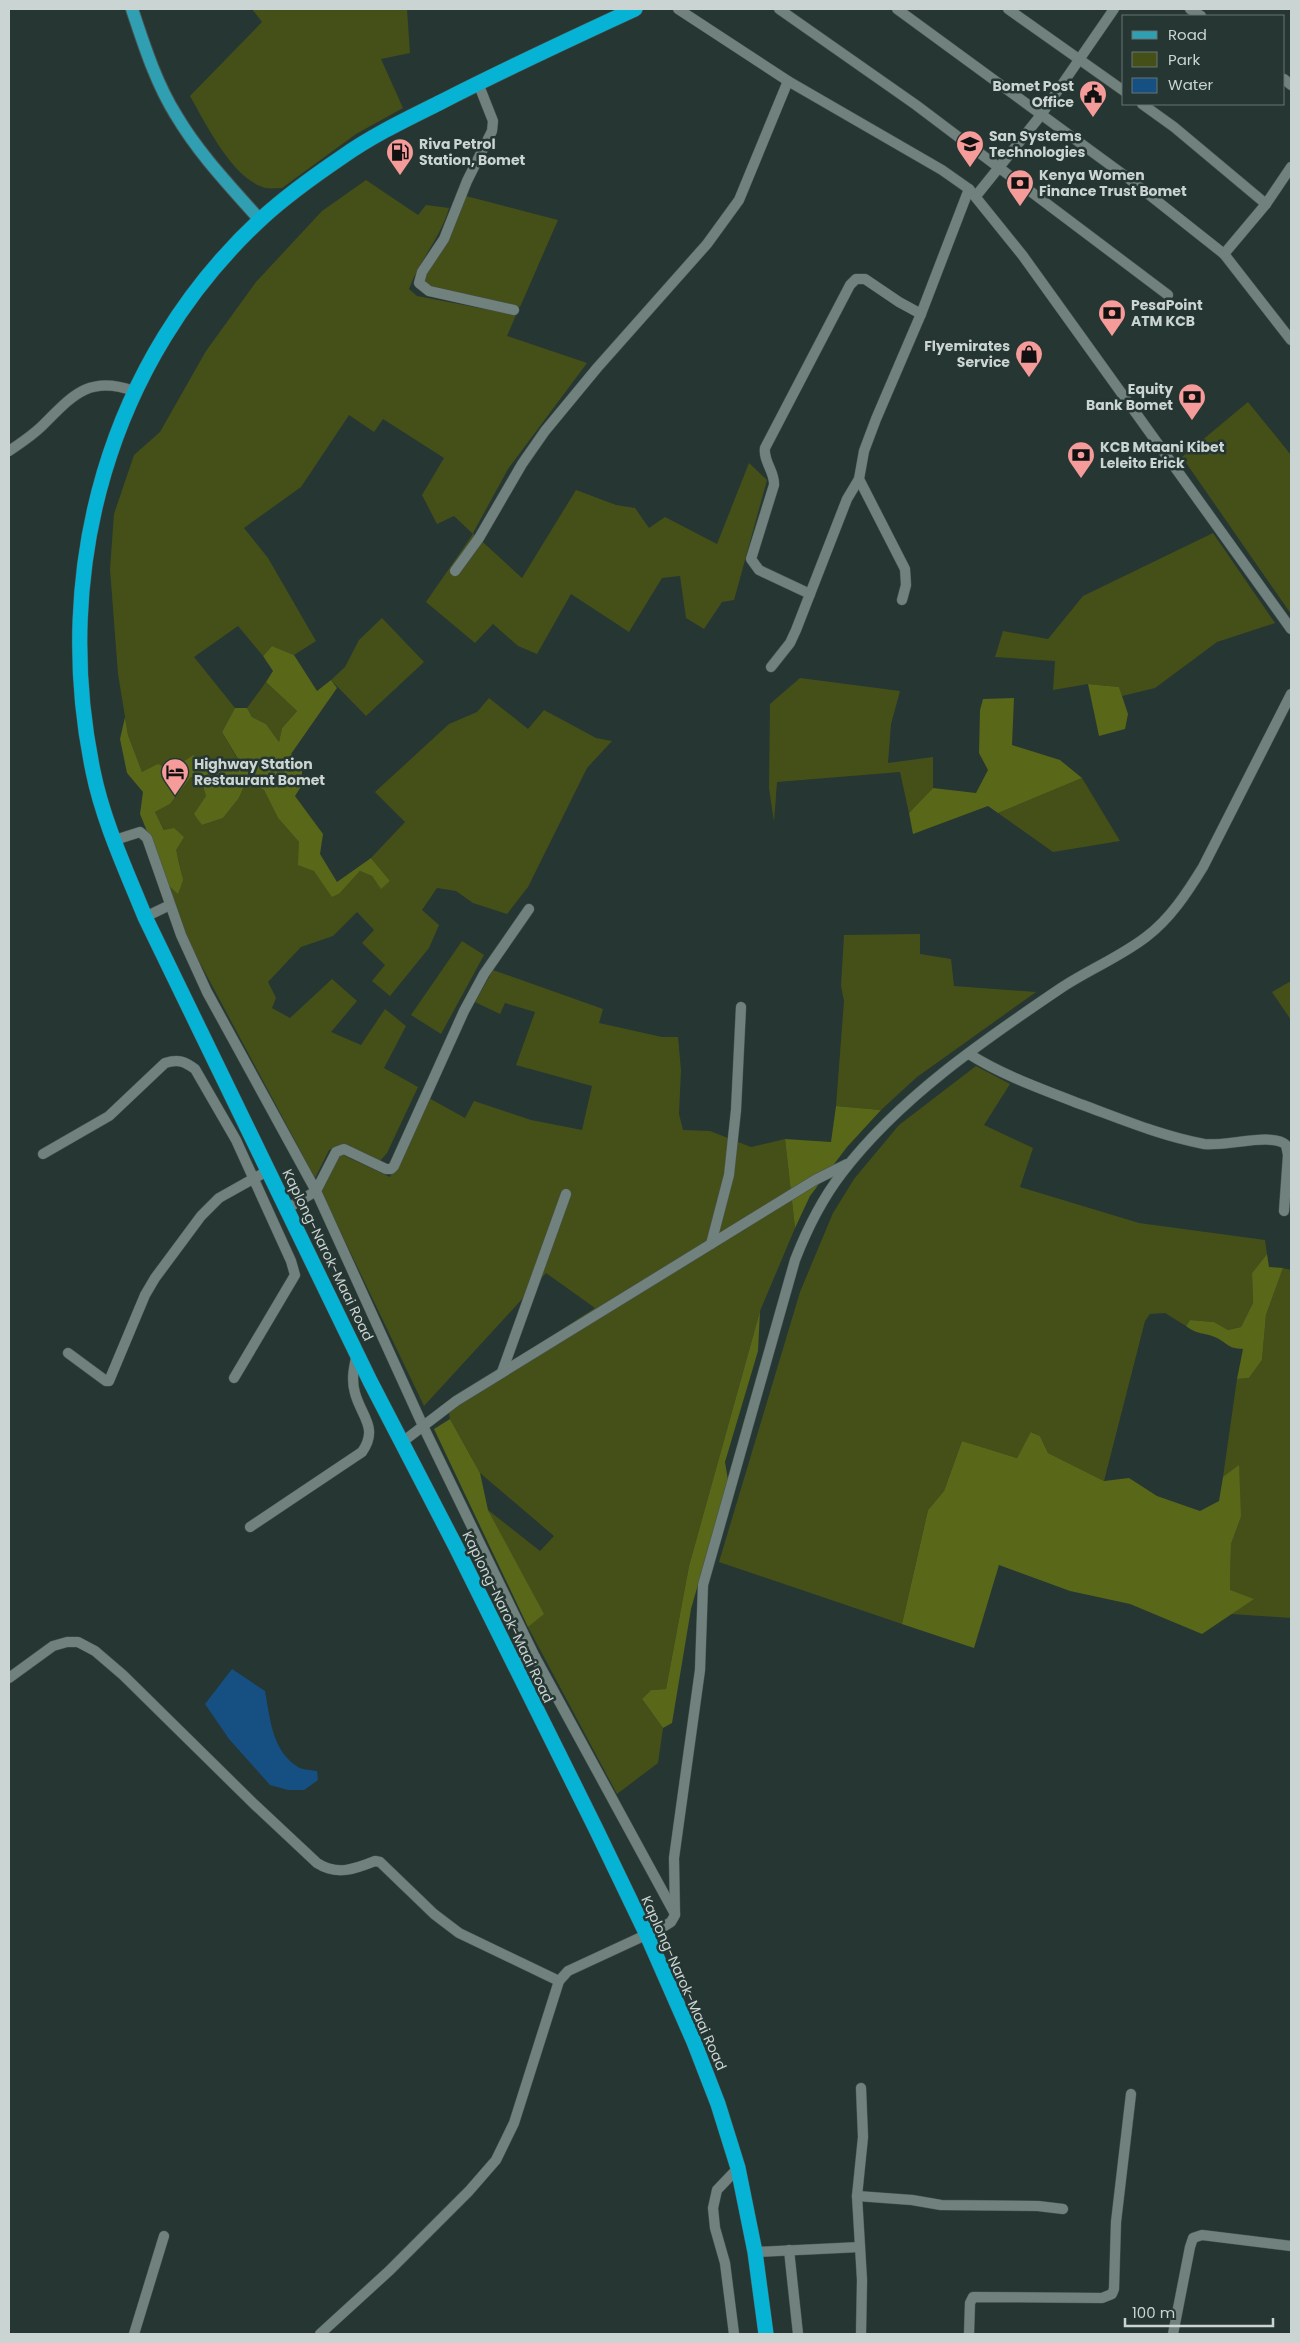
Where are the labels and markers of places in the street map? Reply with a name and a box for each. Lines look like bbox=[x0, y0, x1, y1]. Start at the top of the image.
place label: Bomet Post Office bbox=[993, 76, 1074, 112]
public building icon: Bomet Post Office bbox=[1078, 79, 1108, 118]
place label: San Systems Technologies bbox=[989, 126, 1085, 162]
school or university icon: San Systems Technologies bbox=[955, 129, 985, 168]
place label: Riva Petrol Station, Bomet bbox=[419, 134, 526, 170]
fuel station icon: Riva Petrol Station, Bomet bbox=[385, 137, 415, 176]
place label: Kenya Women Finance Trust Bomet bbox=[1039, 165, 1187, 201]
bank icon: Kenya Women Finance Trust Bomet bbox=[1005, 168, 1035, 207]
place label: PesaPoint ATM KCB bbox=[1131, 295, 1203, 331]
bank icon: PesaPoint ATM KCB bbox=[1097, 298, 1127, 337]
place label: Flyemirates Service bbox=[924, 336, 1010, 372]
shop icon: Flyemirates Service bbox=[1014, 339, 1044, 378]
place label: Equity Bank Bomet bbox=[1086, 379, 1173, 415]
bank icon: Equity Bank Bomet bbox=[1177, 382, 1207, 421]
place label: KCB Mtaani Kibet Leleito Erick bbox=[1100, 437, 1225, 473]
bank icon: KCB Mtaani Kibet Leleito Erick bbox=[1066, 440, 1096, 479]
place label: Highway Station Restaurant Bomet bbox=[194, 754, 325, 790]
hotel icon: Highway Station Restaurant Bomet bbox=[160, 757, 190, 796]

